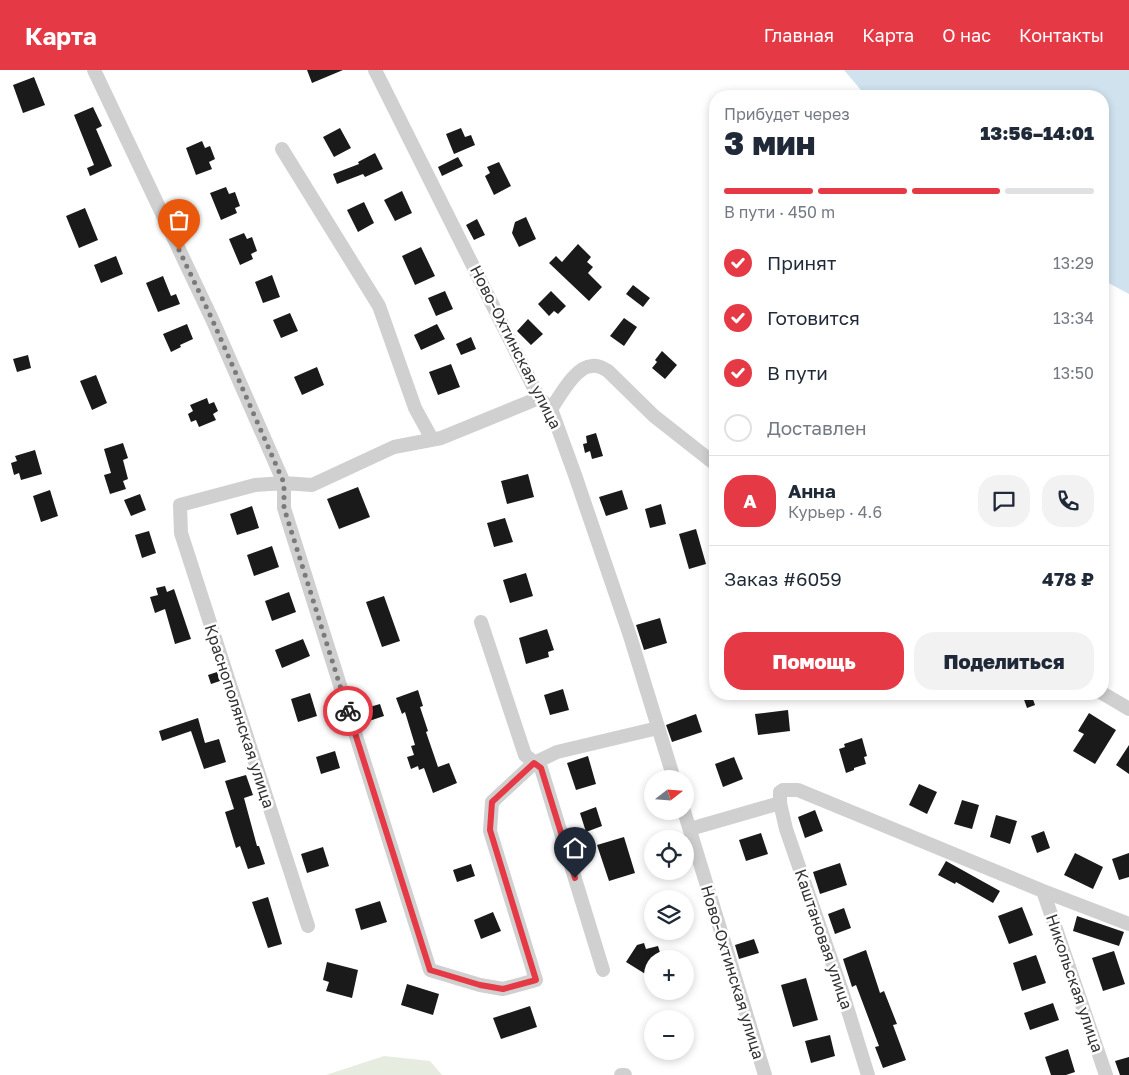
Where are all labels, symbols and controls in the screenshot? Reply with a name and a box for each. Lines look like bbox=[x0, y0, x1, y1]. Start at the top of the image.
text: Карта bbox=[25, 21, 97, 50]
text: Главная bbox=[764, 24, 834, 46]
text: Карта bbox=[862, 24, 914, 46]
text: О нас bbox=[942, 24, 991, 46]
text: Контакты bbox=[1019, 24, 1104, 46]
text: Прибудет через bbox=[724, 104, 850, 124]
text: 13:56–14:01 bbox=[980, 121, 1094, 144]
text: 3 мин bbox=[724, 124, 815, 162]
pin bbox=[158, 199, 200, 250]
text: В пути · 450 m bbox=[724, 202, 835, 222]
icon: bag bbox=[165, 206, 193, 234]
icon: check bbox=[724, 249, 752, 277]
text: Принят bbox=[767, 251, 836, 274]
text: 13:29 bbox=[1053, 253, 1094, 273]
street label: Ново-Охтинская улица bbox=[466, 262, 566, 432]
icon: check bbox=[724, 304, 752, 332]
text: Готовится bbox=[767, 306, 860, 329]
text: 13:34 bbox=[1053, 308, 1094, 328]
icon: check bbox=[724, 359, 752, 387]
text: В пути bbox=[767, 361, 828, 384]
text: 13:50 bbox=[1053, 363, 1094, 383]
text: Доставлен bbox=[767, 416, 867, 439]
button: chat bbox=[978, 475, 1030, 527]
button: phone bbox=[1042, 475, 1094, 527]
text: Анна bbox=[788, 479, 836, 502]
text: А bbox=[743, 489, 757, 512]
text: Курьер · 4.6 bbox=[788, 502, 882, 522]
text: Заказ #6059 bbox=[724, 567, 842, 590]
text: 478 ₽ bbox=[1042, 567, 1094, 590]
street label: Краснополянская улица bbox=[201, 621, 279, 811]
button: Помощь bbox=[724, 632, 904, 690]
button: Поделиться bbox=[914, 632, 1094, 690]
courier bbox=[323, 686, 373, 736]
icon: bike bbox=[334, 697, 362, 725]
north arrow bbox=[644, 770, 694, 820]
map controls bbox=[644, 770, 694, 1060]
pin bbox=[554, 827, 596, 878]
button: locate bbox=[644, 830, 694, 880]
icon: home bbox=[561, 834, 589, 862]
street label: Каштановая улица bbox=[791, 866, 857, 1012]
street label: Ново-Охтинская улица bbox=[697, 882, 769, 1062]
button: layers bbox=[644, 890, 694, 940]
street label: Никольская улица bbox=[1042, 911, 1108, 1055]
button: + bbox=[644, 950, 694, 1000]
button: − bbox=[644, 1010, 694, 1060]

